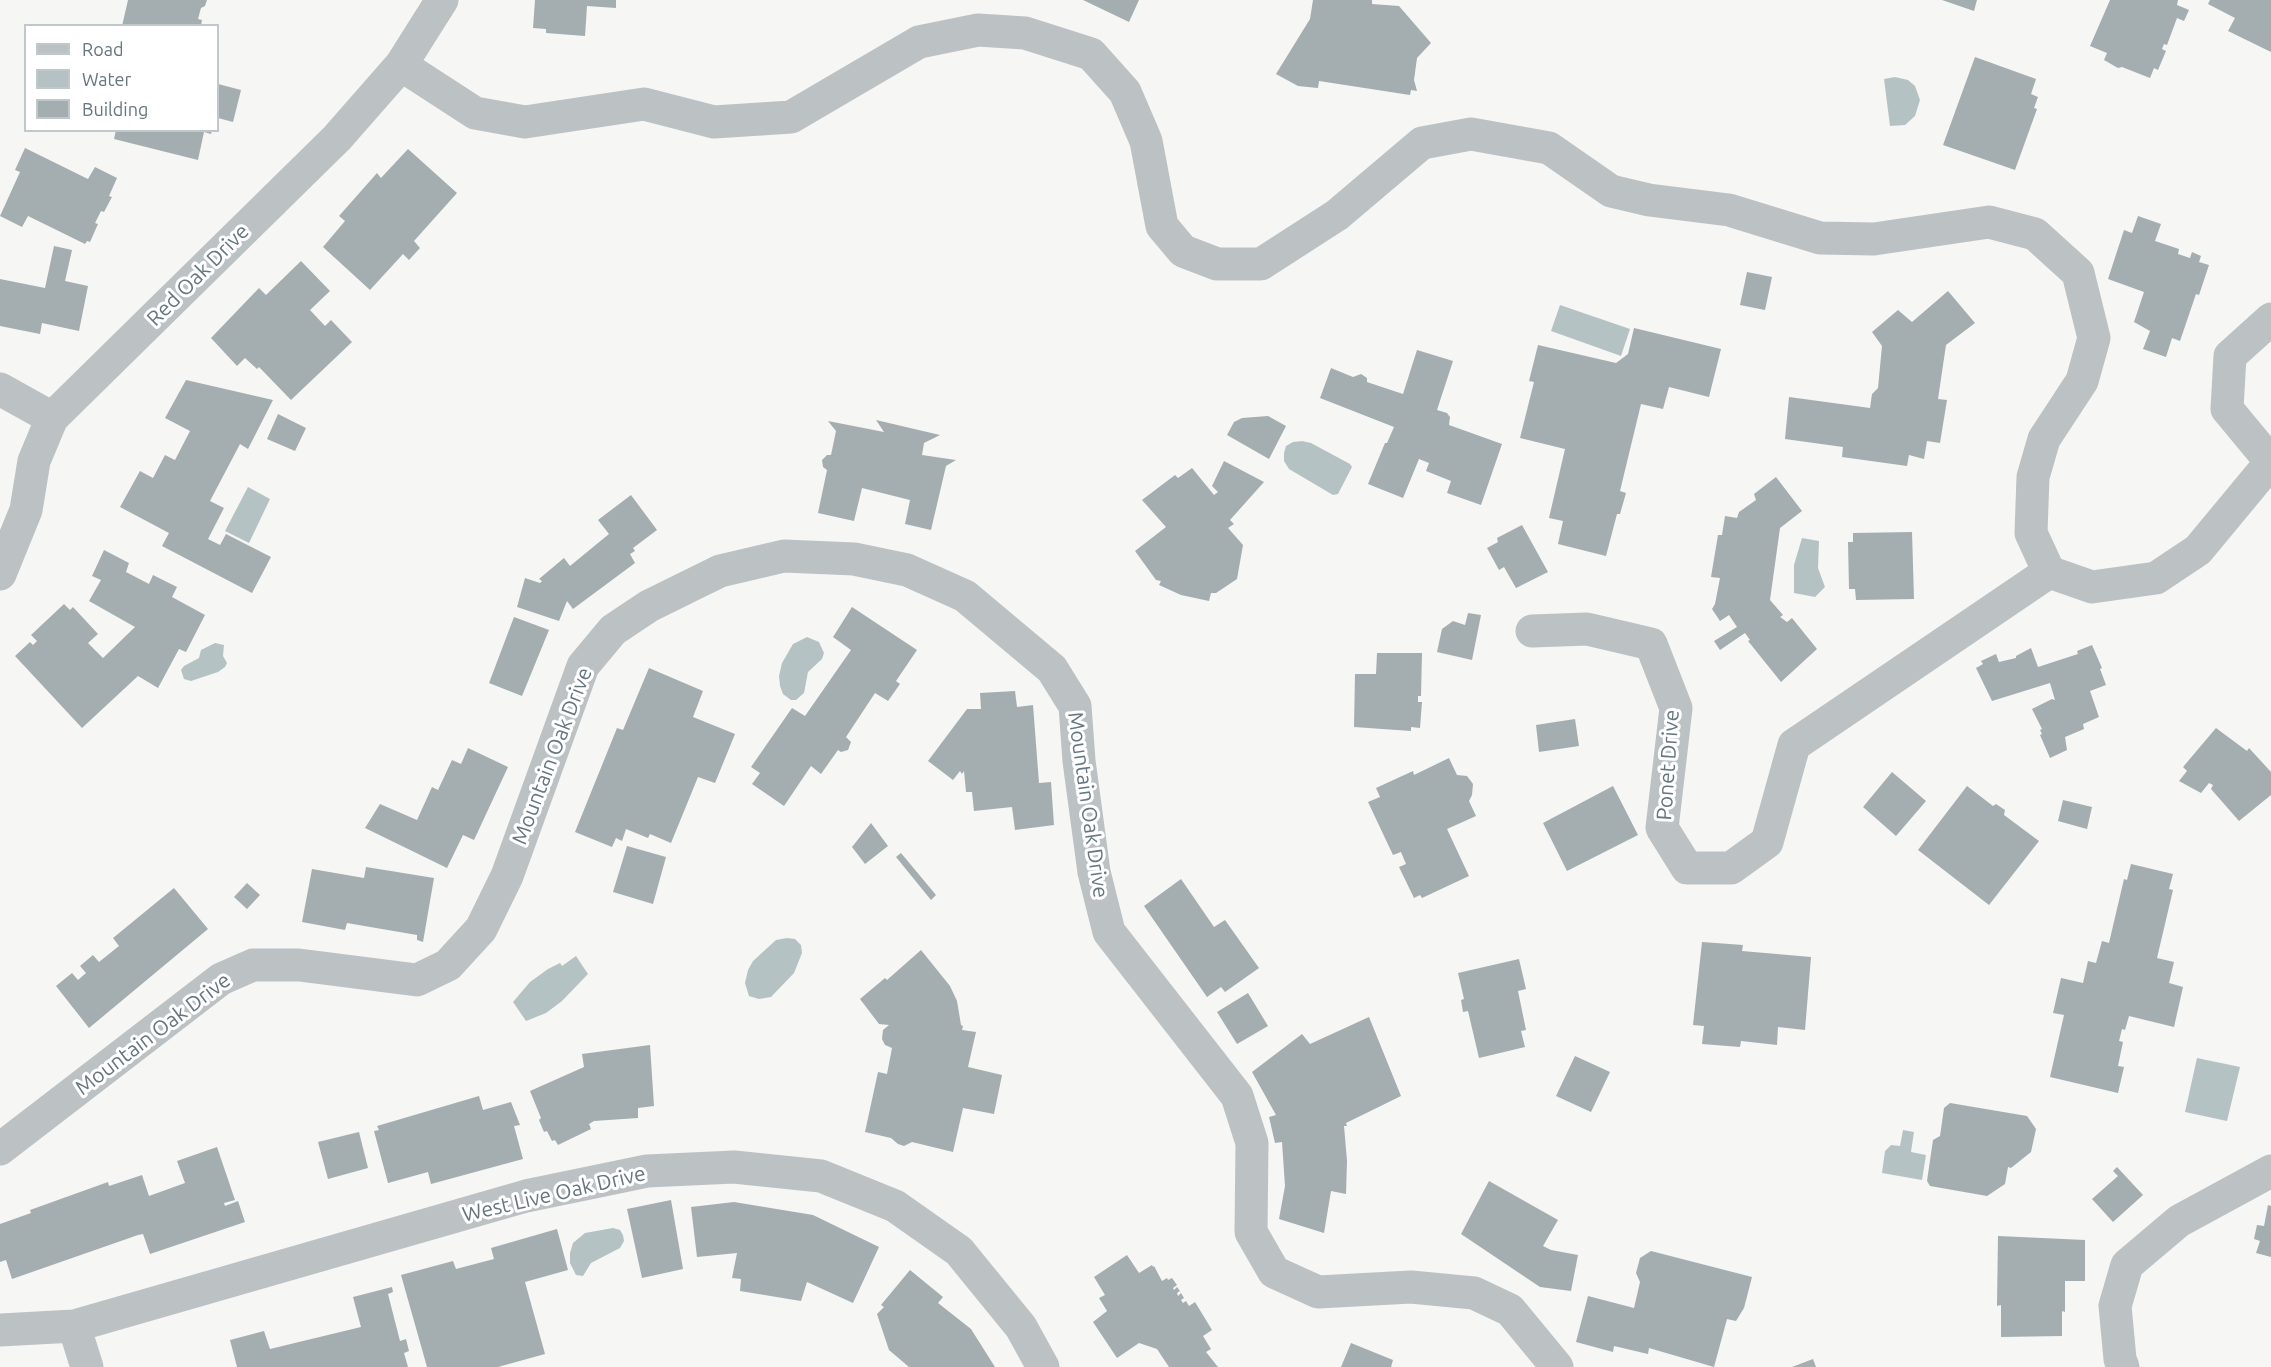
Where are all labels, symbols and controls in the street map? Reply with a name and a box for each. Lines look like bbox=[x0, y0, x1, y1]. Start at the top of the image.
legend bbox=[24, 24, 219, 132]
text: Road bbox=[82, 39, 124, 59]
text: Water bbox=[82, 69, 131, 89]
text: Building bbox=[82, 99, 148, 119]
street label: Red Oak Drive bbox=[142, 219, 254, 331]
street label: Mountain Oak Drive bbox=[507, 664, 597, 848]
street label: Ponet Drive bbox=[1652, 709, 1684, 821]
street label: Mountain Oak Drive bbox=[1062, 710, 1114, 900]
street label: Mountain Oak Drive bbox=[71, 967, 235, 1101]
street label: West Live Oak Drive bbox=[460, 1161, 648, 1227]

